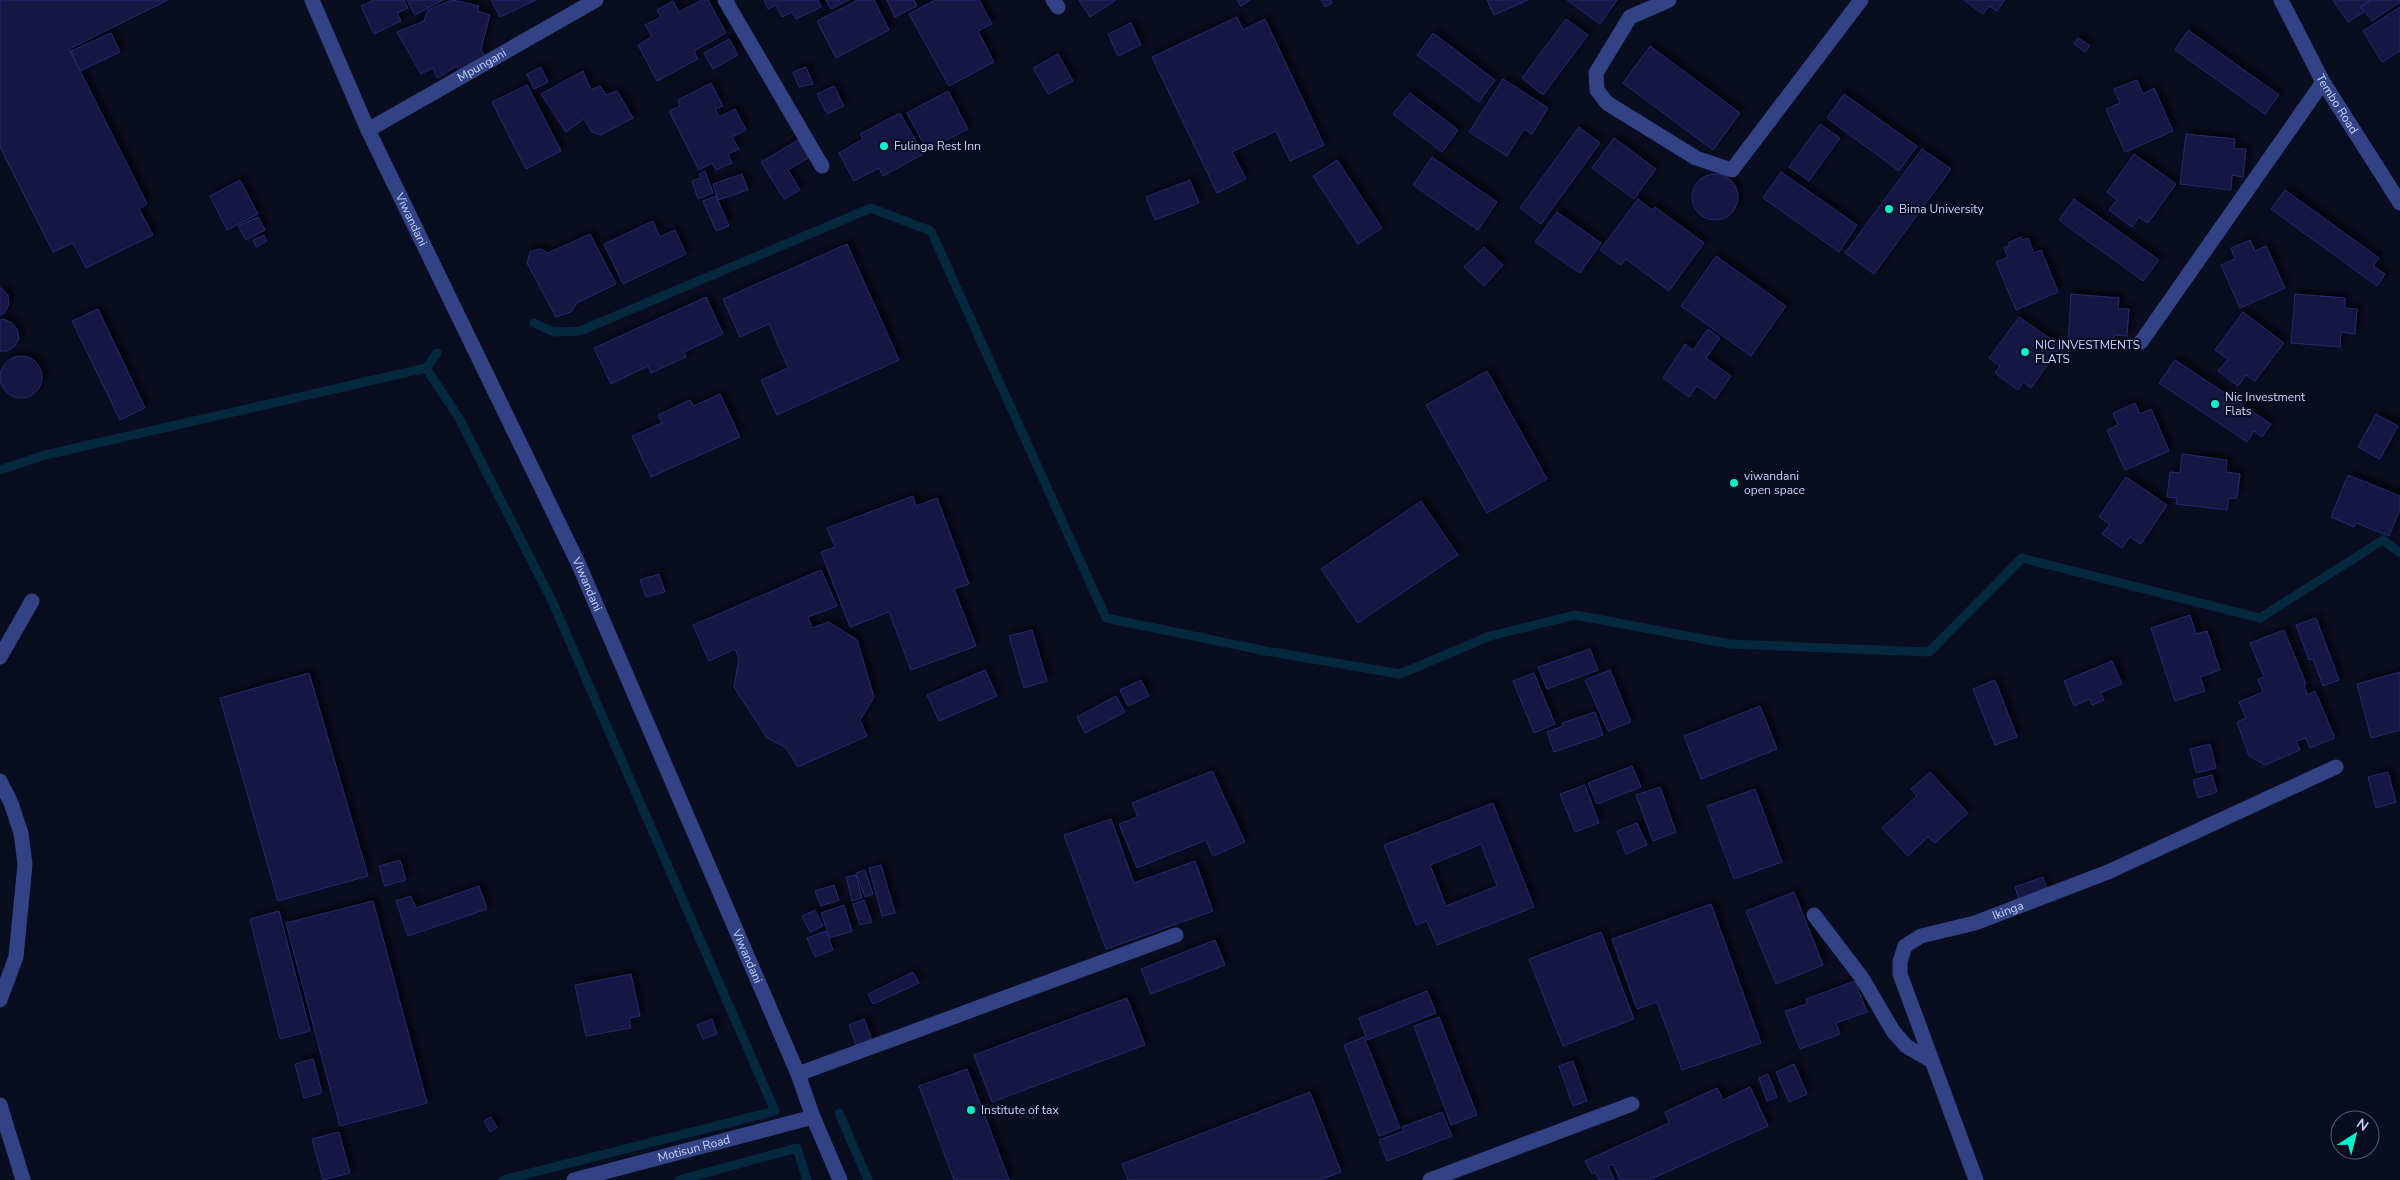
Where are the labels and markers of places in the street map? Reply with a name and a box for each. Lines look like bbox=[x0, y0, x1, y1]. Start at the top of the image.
place label: Fulinga Rest Inn bbox=[894, 138, 981, 154]
marker: Fulinga Rest Inn bbox=[878, 140, 890, 152]
place label: Bima University bbox=[1899, 201, 1984, 217]
marker: Bima University bbox=[1883, 203, 1895, 215]
place label: NIC INVESTMENTS FLATS bbox=[2035, 337, 2140, 367]
marker: NIC INVESTMENTS FLATS bbox=[2019, 346, 2031, 358]
place label: Nic Investment Flats bbox=[2225, 389, 2306, 419]
marker: Nic Investment Flats bbox=[2209, 398, 2221, 410]
place label: viwandani open space bbox=[1744, 468, 1805, 498]
marker: viwandani open space bbox=[1728, 477, 1740, 489]
place label: Institute of tax bbox=[981, 1102, 1059, 1118]
marker: Institute of tax bbox=[965, 1104, 977, 1116]

